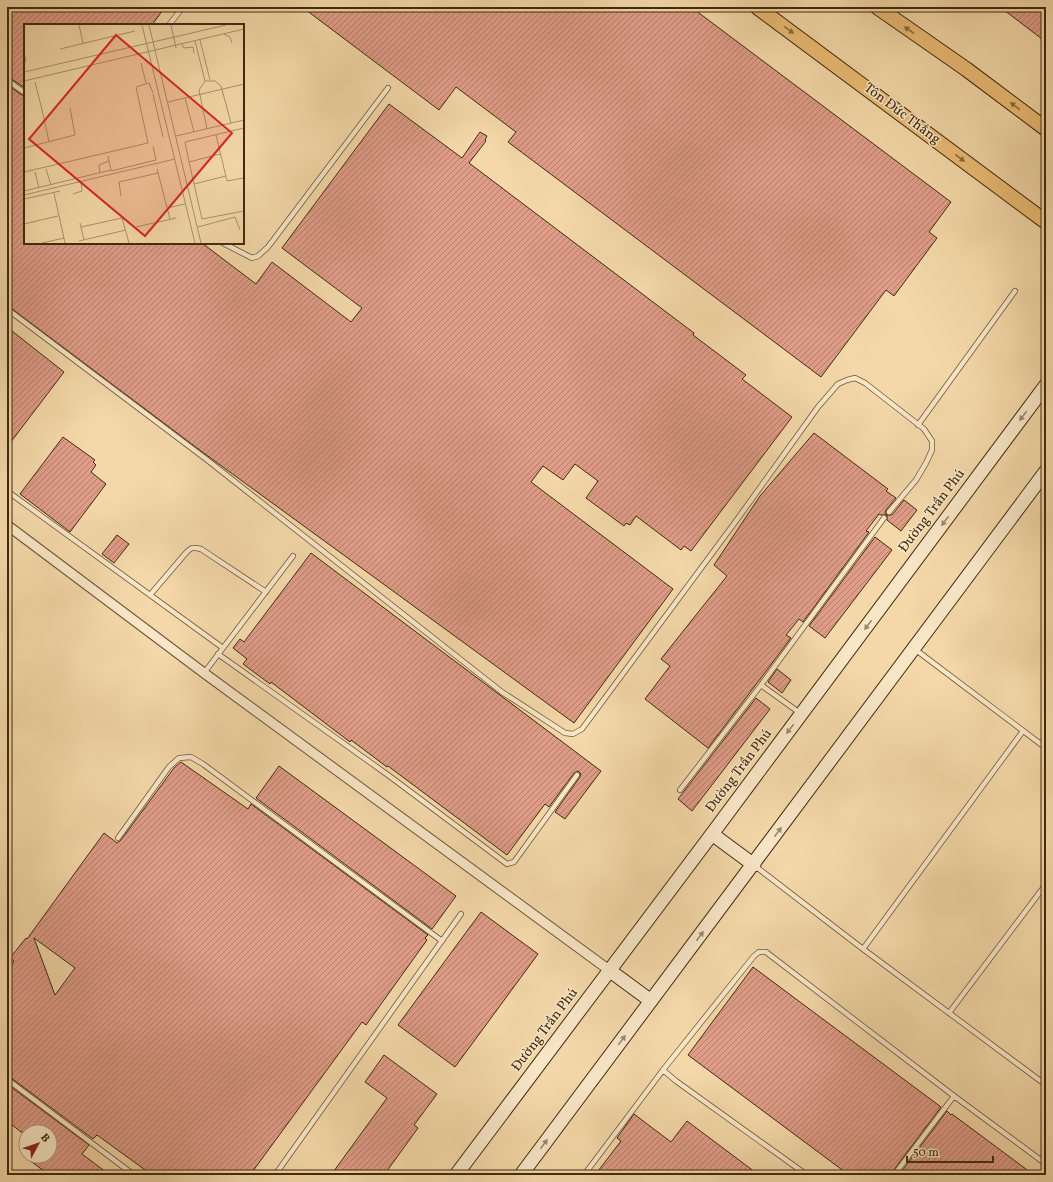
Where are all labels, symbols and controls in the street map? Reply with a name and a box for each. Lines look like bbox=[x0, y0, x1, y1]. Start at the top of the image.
inset map bbox=[24, 24, 244, 244]
one-way arrow bbox=[783, 26, 794, 34]
one-way arrow bbox=[904, 26, 915, 34]
street label: Tôn Đức Thắng bbox=[860, 79, 944, 149]
one-way arrow bbox=[1009, 102, 1020, 110]
one-way arrow bbox=[955, 154, 966, 162]
one-way arrow bbox=[1019, 411, 1027, 422]
street label: Đường Trần Phú bbox=[894, 465, 970, 557]
one-way arrow bbox=[941, 515, 949, 526]
one-way arrow bbox=[864, 620, 872, 630]
one-way arrow bbox=[786, 724, 794, 735]
street label: Đường Trần Phú bbox=[701, 725, 777, 817]
one-way arrow bbox=[774, 826, 782, 837]
one-way arrow bbox=[696, 930, 704, 941]
street label: Đường Trần Phú bbox=[507, 984, 583, 1076]
one-way arrow bbox=[618, 1034, 627, 1045]
north arrow bbox=[18, 1124, 58, 1164]
text: B bbox=[36, 1131, 53, 1146]
one-way arrow bbox=[540, 1138, 549, 1149]
scale bar bbox=[907, 1138, 993, 1164]
text: 50 m bbox=[913, 1145, 939, 1161]

